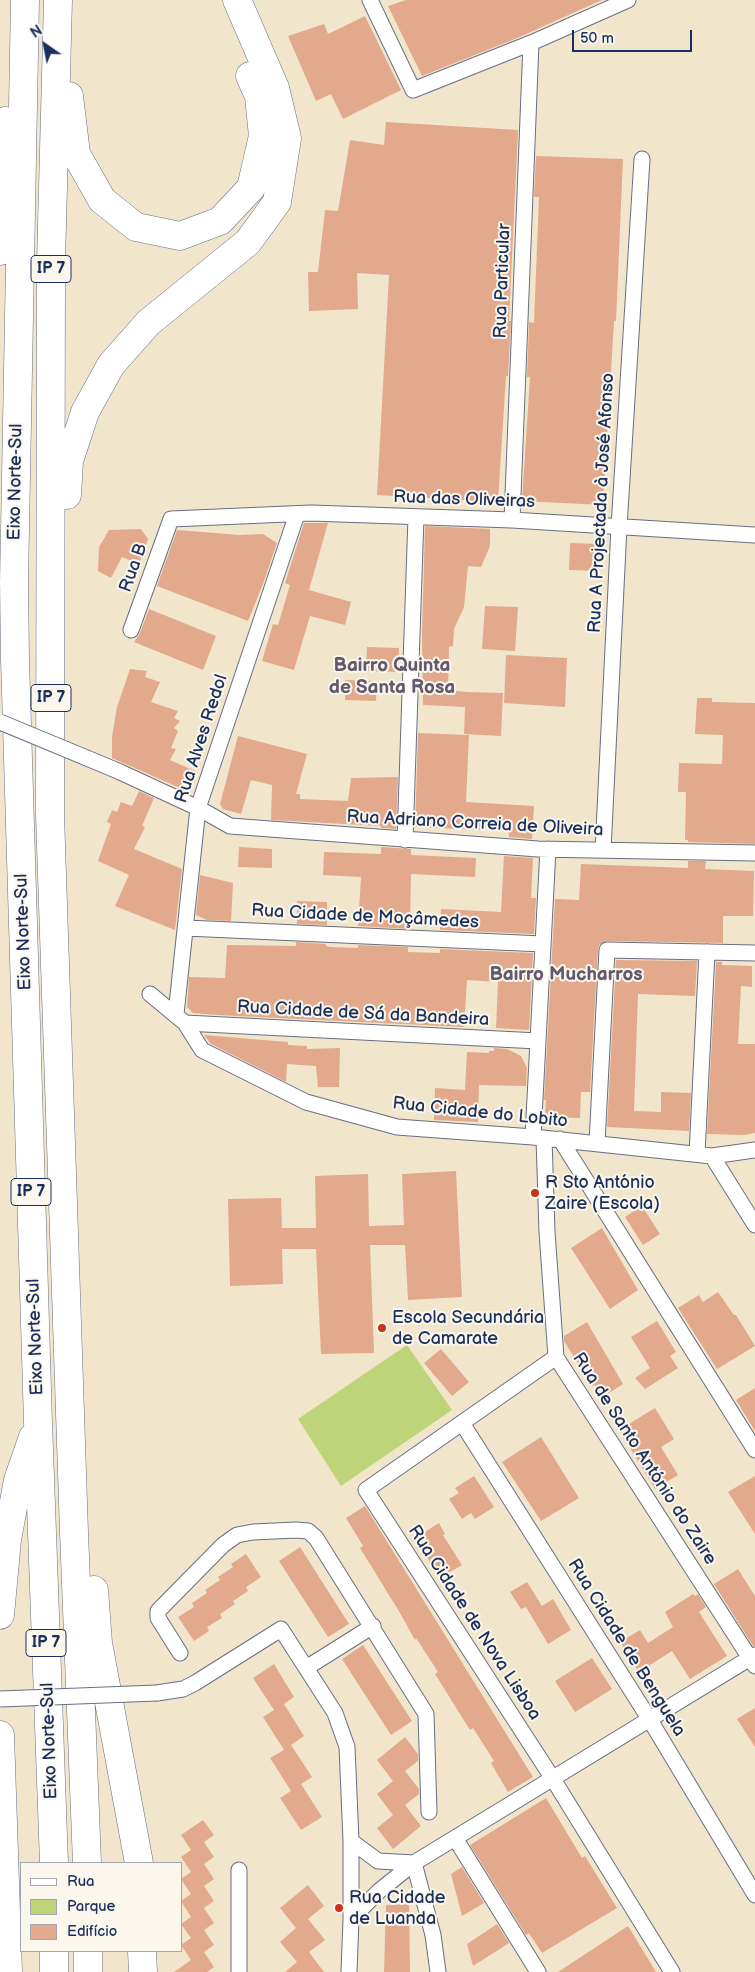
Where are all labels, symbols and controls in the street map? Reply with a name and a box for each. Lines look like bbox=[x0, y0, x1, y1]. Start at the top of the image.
north arrow bbox=[20, 20, 70, 70]
scale bar bbox=[575, 20, 695, 52]
text: N bbox=[28, 22, 46, 42]
text: 50 m bbox=[580, 29, 614, 48]
street label: Rua Particular bbox=[490, 223, 516, 339]
road number: IP 7 bbox=[31, 255, 71, 282]
street label: Rua A Projectada à José Afonso bbox=[584, 372, 620, 634]
street label: Eixo Norte-Sul bbox=[4, 424, 28, 540]
street label: Rua das Oliveiras bbox=[393, 487, 535, 513]
street label: Rua B bbox=[115, 541, 153, 595]
district label: Bairro Quinta de Santa Rosa bbox=[329, 655, 455, 699]
street label: Rua Alves Redol bbox=[171, 672, 233, 806]
road number: IP 7 bbox=[31, 684, 71, 711]
street label: Rua Adriano Correia de Oliveira bbox=[346, 806, 604, 842]
street label: Eixo Norte-Sul bbox=[11, 873, 37, 991]
street label: Rua Cidade de Moçâmedes bbox=[251, 900, 479, 934]
district label: Bairro Mucharros bbox=[489, 964, 643, 986]
street label: Rua Cidade de Sá da Bandeira bbox=[236, 997, 490, 1031]
street label: Rua Cidade do Lobito bbox=[391, 1093, 569, 1133]
place label: R Sto António Zaire (Escola) bbox=[545, 1172, 660, 1214]
road number: IP 7 bbox=[11, 1178, 51, 1206]
marker: R Sto António Zaire (Escola) bbox=[529, 1187, 541, 1199]
street label: Eixo Norte-Sul bbox=[23, 1278, 49, 1396]
place label: Escola Secundária de Camarate bbox=[392, 1307, 544, 1350]
marker: Escola Secundária de Camarate bbox=[376, 1322, 388, 1334]
street label: Rua de Santo António do Zaire bbox=[567, 1349, 721, 1569]
street label: Rua Cidade de Nova Lisboa bbox=[403, 1521, 545, 1725]
street label: Rua Cidade de Benguela bbox=[562, 1555, 690, 1741]
road number: IP 7 bbox=[26, 1630, 66, 1656]
street label: Eixo Norte-Sul bbox=[37, 1682, 63, 1800]
legend bbox=[20, 1862, 182, 1952]
text: Rua bbox=[67, 1872, 95, 1891]
place label: Rua Cidade de Luanda bbox=[349, 1887, 445, 1930]
text: Parque bbox=[67, 1897, 115, 1916]
marker: Rua Cidade de Luanda bbox=[333, 1902, 345, 1914]
text: Edifício bbox=[67, 1922, 117, 1941]

